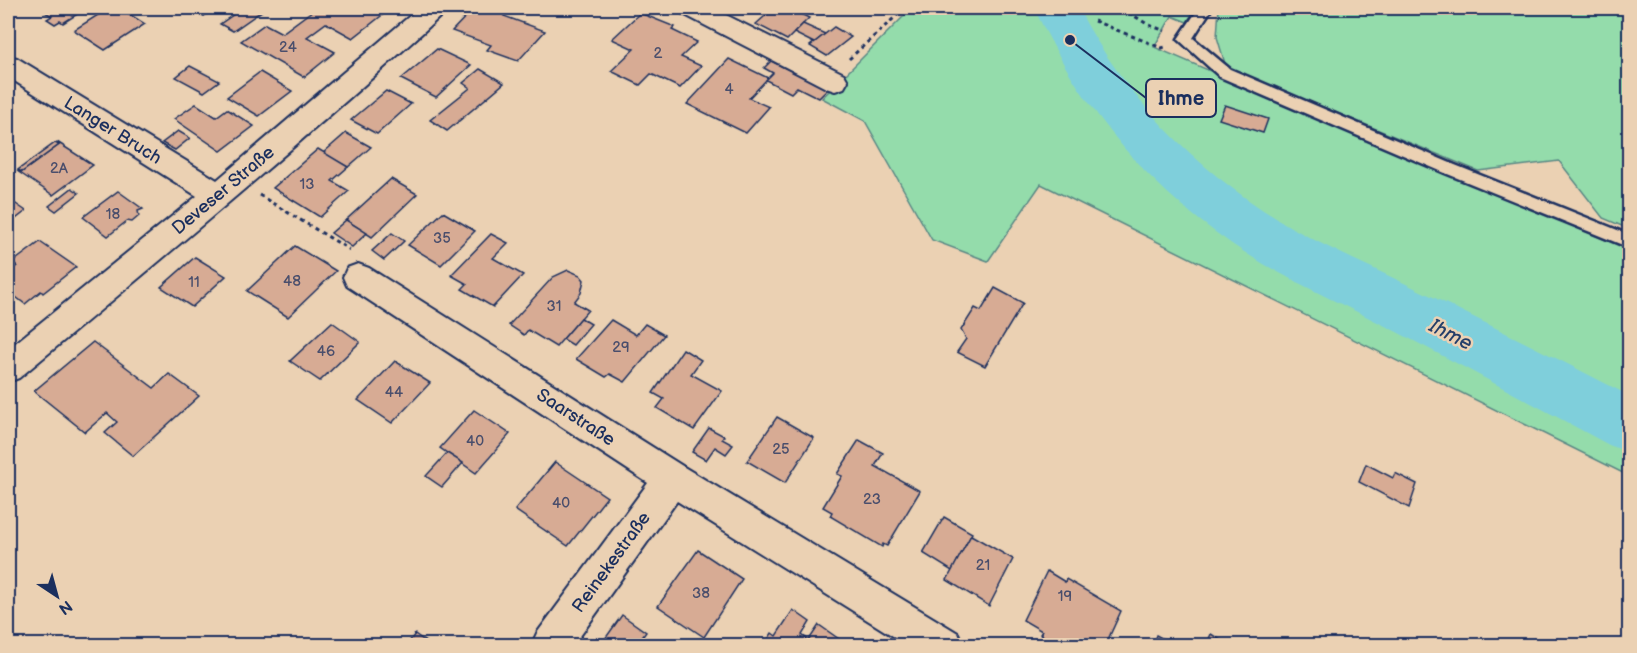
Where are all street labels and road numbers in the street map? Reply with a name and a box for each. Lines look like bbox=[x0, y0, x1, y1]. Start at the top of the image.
street label: Langer Bruch bbox=[60, 92, 165, 169]
street label: Deveser Straße bbox=[168, 141, 279, 239]
street label: Saarstraße bbox=[533, 384, 619, 451]
street label: Reinekestraße bbox=[568, 508, 655, 617]

